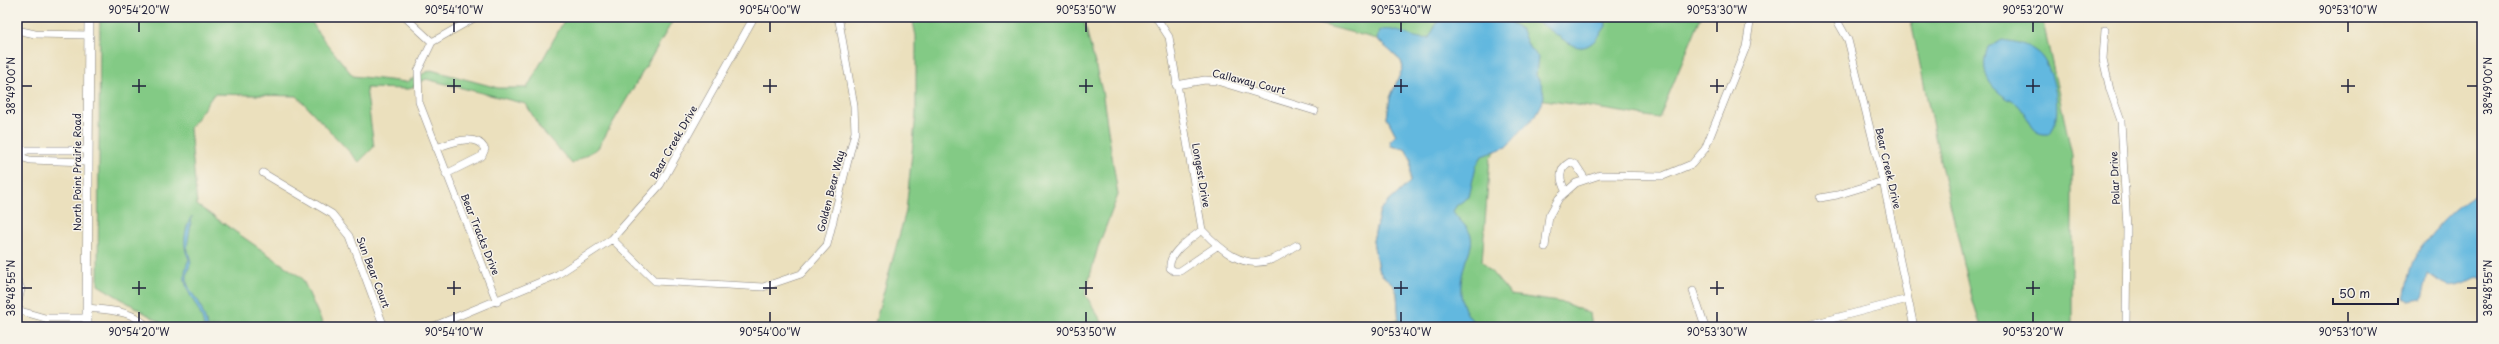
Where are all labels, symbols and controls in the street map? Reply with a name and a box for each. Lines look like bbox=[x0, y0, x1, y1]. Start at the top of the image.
text: 90°54'20"W bbox=[108, 2, 170, 17]
text: 90°54'10"W bbox=[425, 2, 484, 17]
text: 90°54'00"W bbox=[739, 2, 801, 17]
text: 90°53'50"W bbox=[1056, 2, 1117, 17]
text: 90°53'40"W bbox=[1371, 2, 1432, 17]
text: 90°53'30"W bbox=[1687, 2, 1748, 17]
text: 90°53'20"W bbox=[2003, 2, 2064, 17]
text: 90°53'10"W bbox=[2319, 2, 2378, 17]
text: 38°49'00"N bbox=[3, 57, 18, 115]
text: 38°49'00"N bbox=[2480, 57, 2495, 115]
street label: Callaway Court bbox=[1210, 65, 1287, 98]
street label: Bear Creek Drive bbox=[646, 102, 700, 182]
street label: North Point Prairie Road bbox=[69, 113, 84, 231]
street label: Bear Creek Drive bbox=[1872, 126, 1906, 210]
street label: Longest Drive bbox=[1189, 142, 1215, 208]
street label: Golden Bear Way bbox=[813, 148, 847, 234]
street label: Polar Drive bbox=[2105, 150, 2123, 205]
street label: Bear Tracks Drive bbox=[458, 191, 504, 277]
street label: Sun Bear Court bbox=[354, 234, 394, 310]
text: 38°48'55"N bbox=[3, 259, 18, 316]
text: 38°48'55"N bbox=[2480, 259, 2495, 316]
scale bar bbox=[2333, 280, 2398, 306]
text: 50 m bbox=[2339, 284, 2370, 302]
text: 90°54'20"W bbox=[108, 324, 170, 339]
text: 90°54'10"W bbox=[425, 324, 484, 339]
text: 90°54'00"W bbox=[739, 324, 801, 339]
text: 90°53'50"W bbox=[1056, 324, 1117, 339]
text: 90°53'40"W bbox=[1371, 324, 1432, 339]
text: 90°53'30"W bbox=[1687, 324, 1748, 339]
text: 90°53'20"W bbox=[2003, 324, 2064, 339]
text: 90°53'10"W bbox=[2319, 324, 2378, 339]

